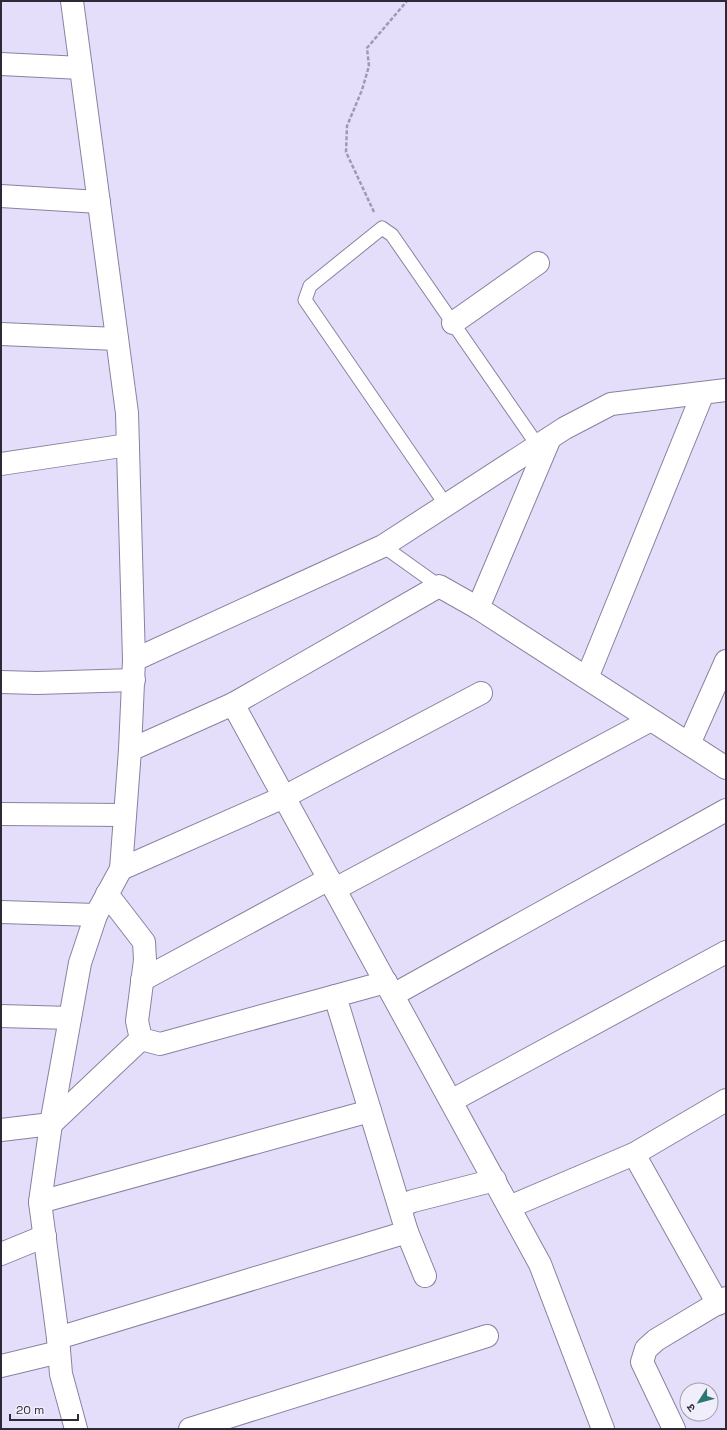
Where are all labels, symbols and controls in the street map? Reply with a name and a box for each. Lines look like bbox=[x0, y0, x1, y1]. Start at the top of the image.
north arrow bbox=[679, 1382, 719, 1422]
scale bar bbox=[10, 1396, 78, 1422]
text: उ bbox=[683, 1401, 698, 1415]
text: 20 m bbox=[16, 1402, 44, 1418]

